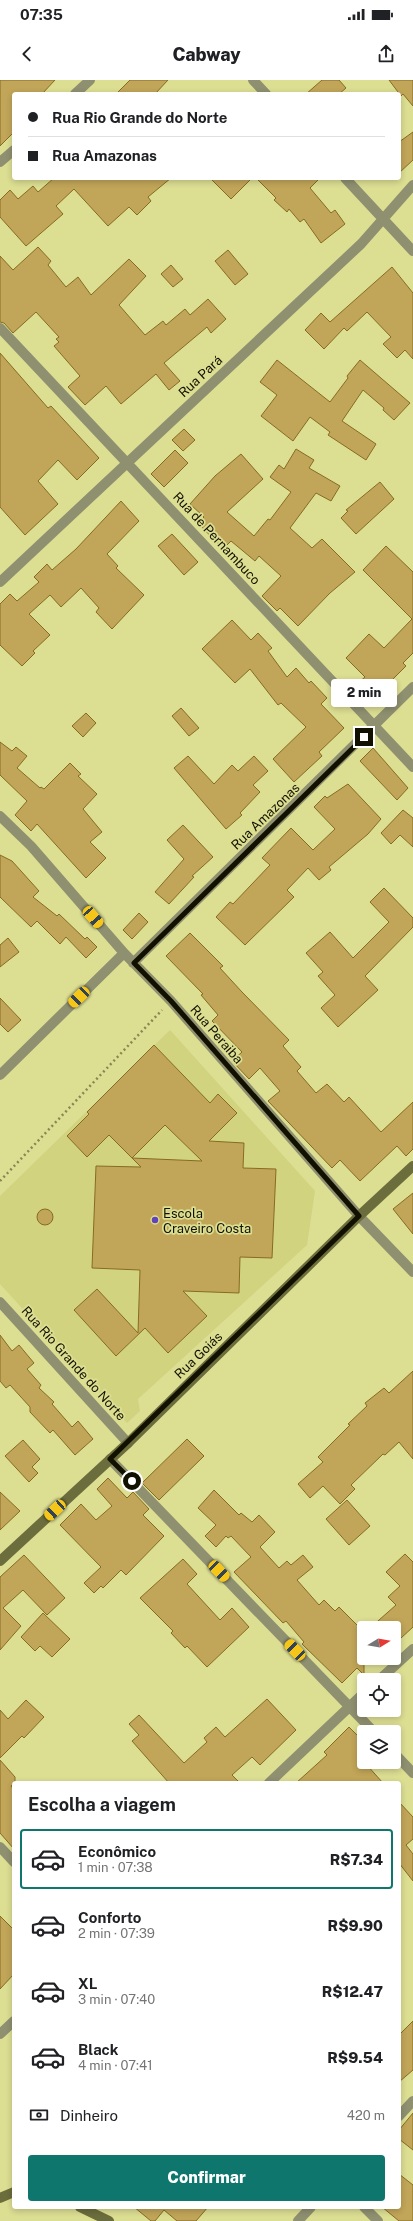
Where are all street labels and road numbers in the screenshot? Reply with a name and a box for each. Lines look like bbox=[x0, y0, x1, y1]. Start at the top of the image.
street label: Rua Pará bbox=[175, 352, 225, 400]
street label: Rua de Pernambuco bbox=[170, 489, 263, 588]
street label: Rua Amazonas bbox=[228, 780, 303, 853]
street label: Rua Peraiba bbox=[187, 1002, 246, 1067]
street label: Rua Rio Grande do Norte bbox=[18, 1303, 129, 1423]
street label: Rua Goiás bbox=[171, 1329, 225, 1382]

